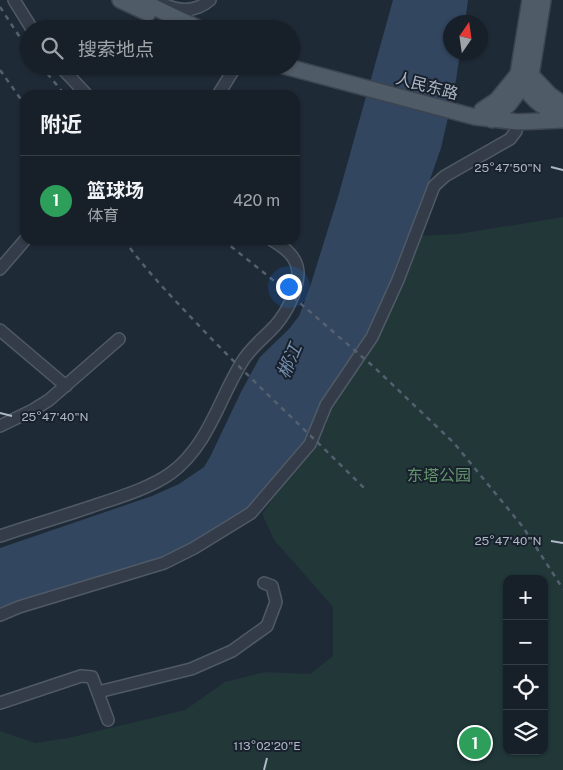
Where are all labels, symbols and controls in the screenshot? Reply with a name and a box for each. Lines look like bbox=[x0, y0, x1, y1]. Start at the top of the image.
north arrow bbox=[443, 15, 488, 60]
search box bbox=[20, 20, 300, 75]
icon: search bbox=[38, 34, 66, 62]
text: 搜索地点 bbox=[78, 38, 154, 60]
street label: 人民东路 bbox=[394, 69, 460, 103]
text: 附近 bbox=[40, 112, 82, 137]
text: 25°47'50"N bbox=[474, 161, 542, 175]
text: 篮球场 bbox=[87, 179, 144, 201]
text: 1 bbox=[53, 191, 59, 210]
text: 420 m bbox=[233, 191, 280, 210]
text: 体育 bbox=[87, 206, 119, 225]
your location bbox=[276, 274, 302, 300]
water label: 郴江 bbox=[272, 338, 306, 382]
text: 25°47'40"N bbox=[21, 410, 89, 424]
park label: 东塔公园 bbox=[407, 466, 471, 485]
text: 25°47'40"N bbox=[474, 534, 542, 548]
map controls bbox=[503, 575, 548, 755]
button: + bbox=[503, 575, 548, 620]
button: − bbox=[503, 620, 548, 665]
button: locate bbox=[503, 665, 548, 710]
button: layers bbox=[503, 710, 548, 755]
pin: 1 bbox=[459, 724, 491, 762]
text: 113°02'20"E bbox=[233, 739, 301, 753]

